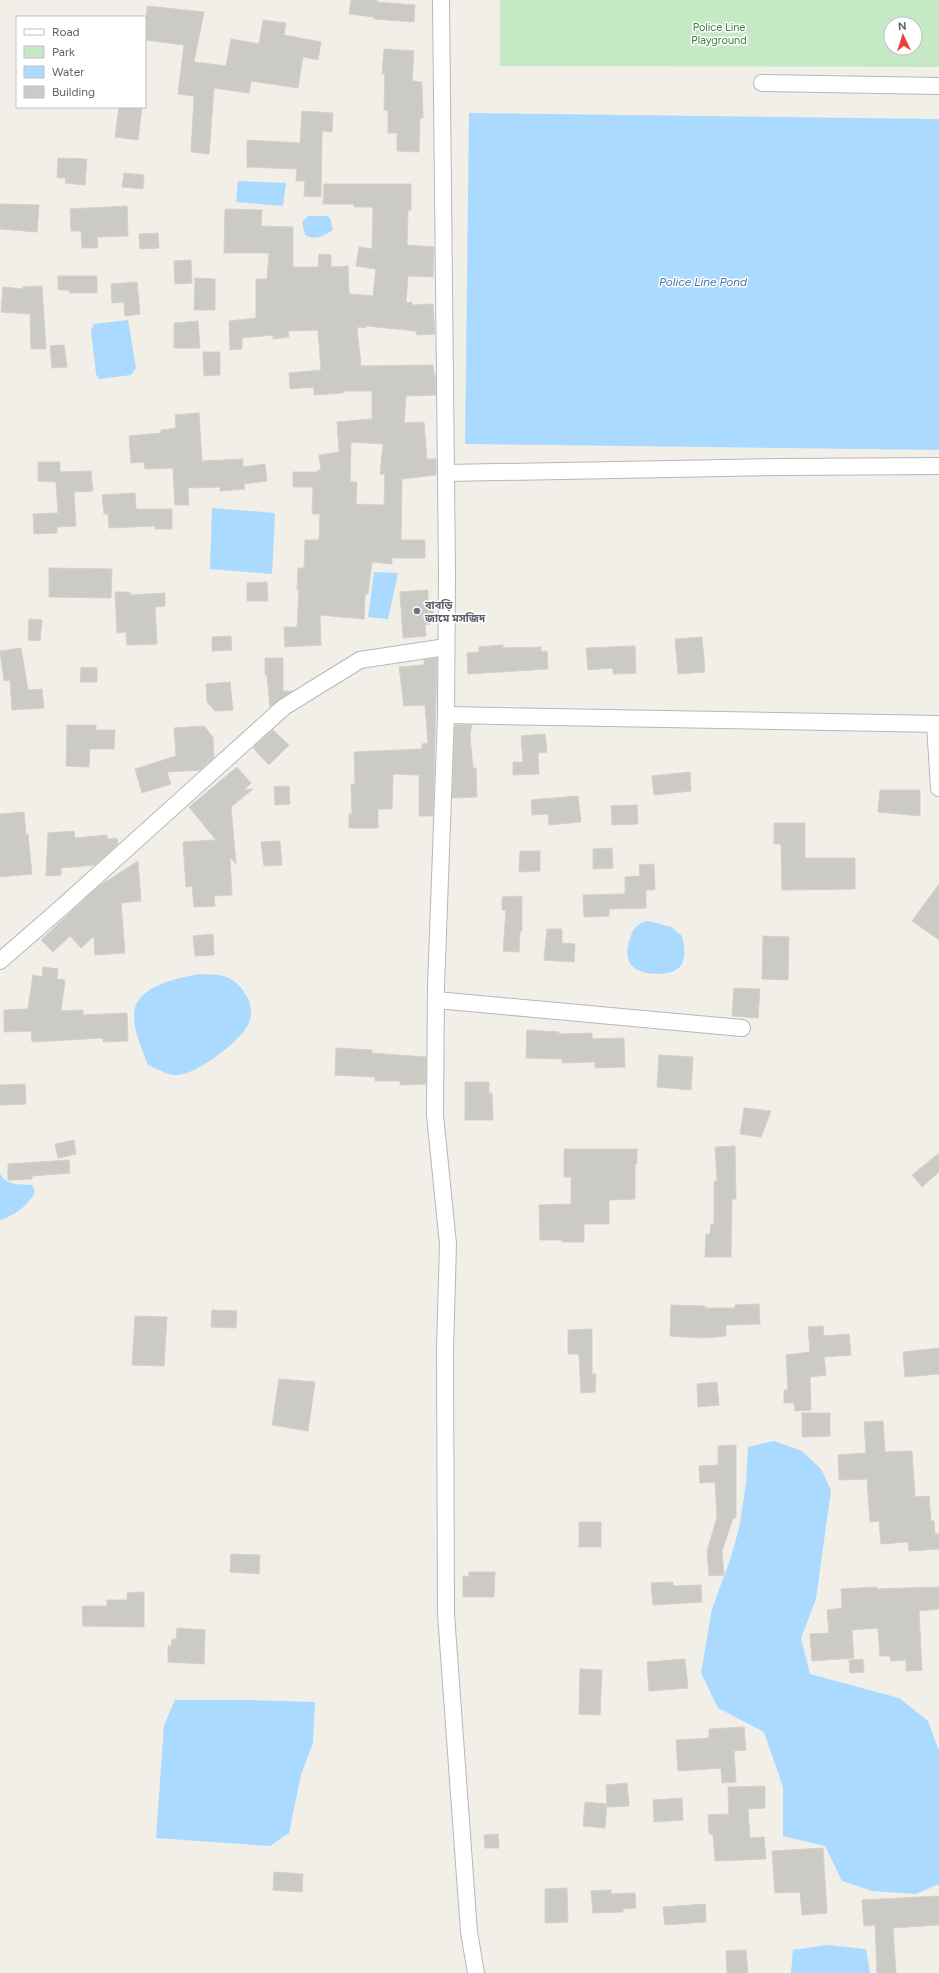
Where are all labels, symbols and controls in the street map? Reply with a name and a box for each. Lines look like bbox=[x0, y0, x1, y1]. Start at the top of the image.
legend bbox=[16, 16, 146, 108]
north arrow bbox=[883, 16, 923, 56]
text: N bbox=[898, 20, 907, 33]
park label: Police Line Playground bbox=[691, 21, 747, 47]
text: Road bbox=[52, 25, 80, 39]
text: Park bbox=[52, 45, 75, 59]
text: Water bbox=[52, 65, 84, 79]
text: Building bbox=[52, 85, 95, 99]
water label: Police Line Pond bbox=[659, 275, 748, 289]
place label: বাবড়ি জামে মসজিদ bbox=[424, 599, 486, 625]
marker: বাবড়ি জামে মসজিদ bbox=[412, 606, 422, 616]

